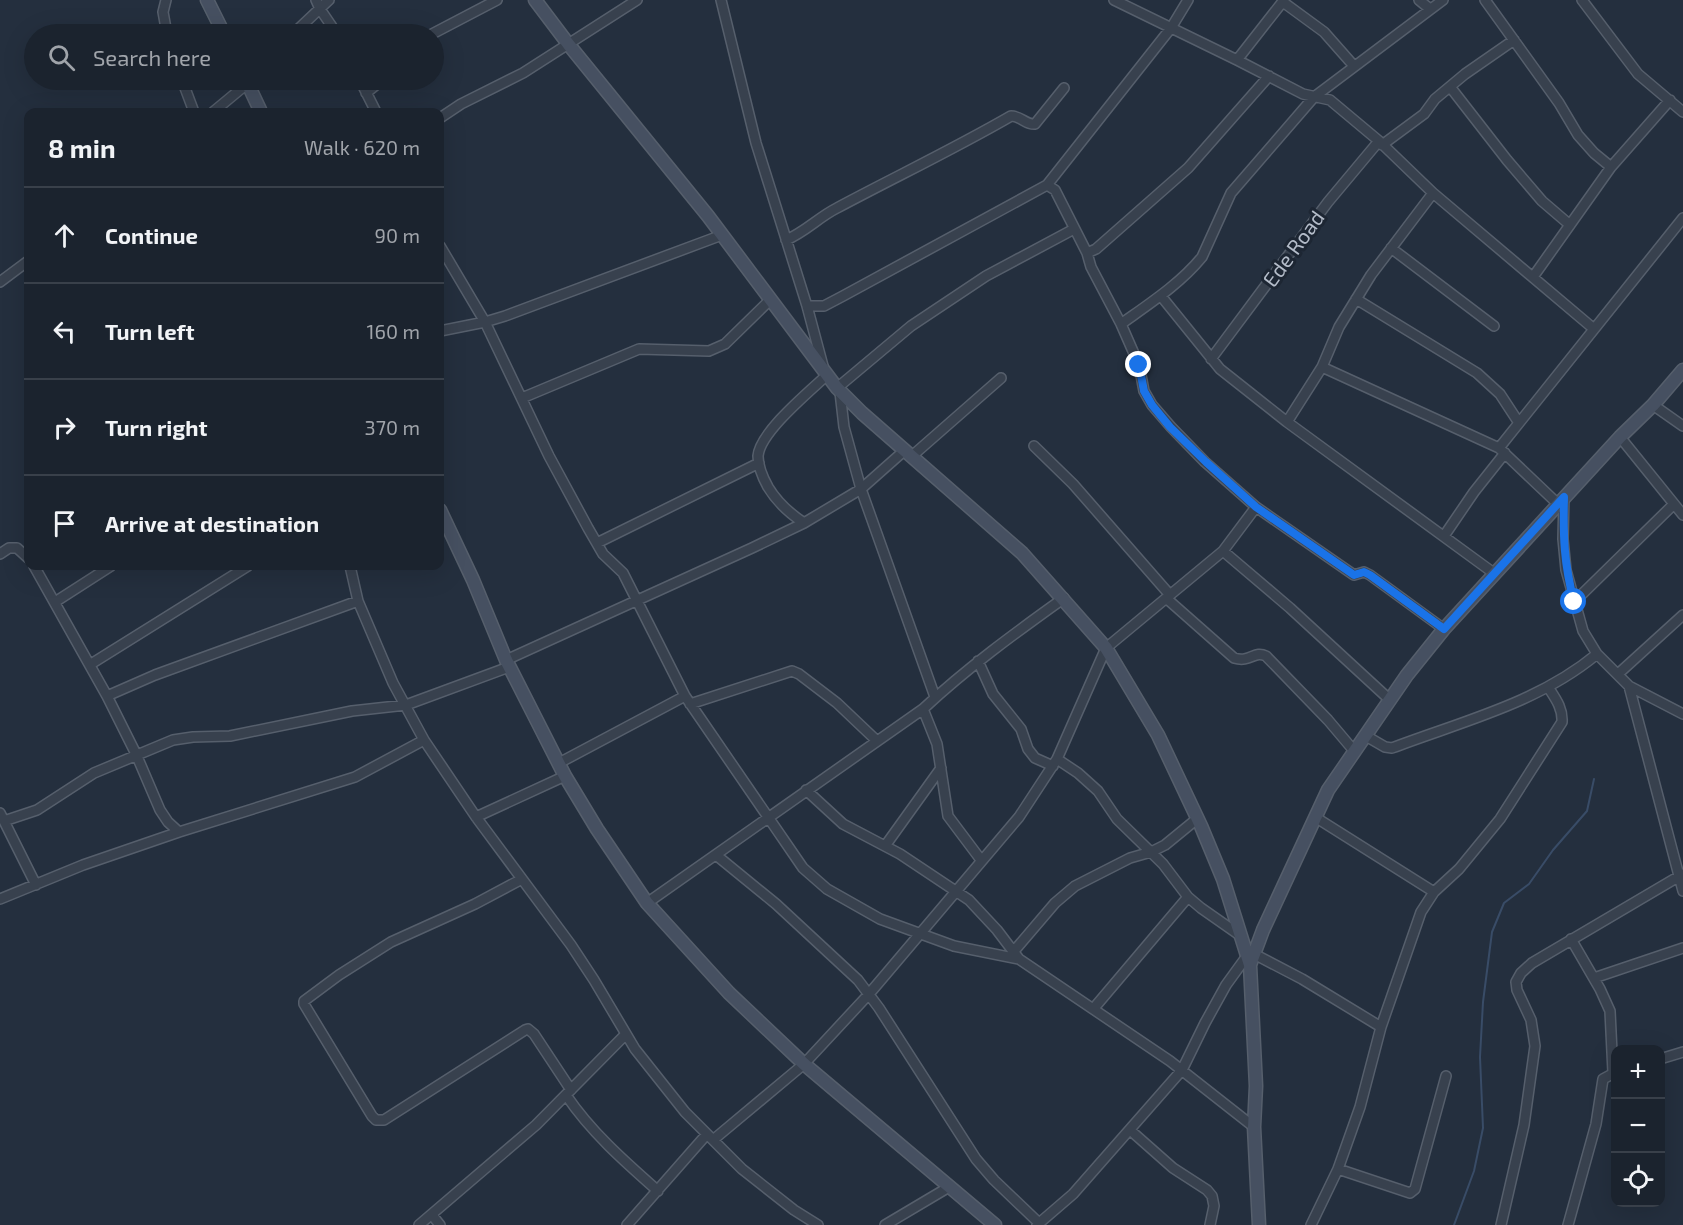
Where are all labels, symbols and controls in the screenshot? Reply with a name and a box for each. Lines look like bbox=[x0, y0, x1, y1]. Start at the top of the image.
search box bbox=[24, 24, 444, 90]
icon: search bbox=[45, 41, 78, 74]
text: Search here bbox=[93, 44, 211, 70]
text: 8 min bbox=[48, 132, 116, 163]
text: Walk · 620 m bbox=[304, 135, 420, 159]
street label: Ede Road bbox=[1257, 205, 1329, 291]
icon: ahead bbox=[48, 219, 81, 252]
text: Continue bbox=[105, 222, 198, 248]
text: 90 m bbox=[375, 223, 420, 247]
icon: left bbox=[48, 315, 81, 348]
text: Turn left bbox=[105, 318, 194, 344]
text: 160 m bbox=[367, 319, 420, 343]
route end bbox=[1125, 351, 1151, 377]
icon: right bbox=[48, 411, 81, 444]
text: Turn right bbox=[105, 414, 207, 440]
text: 370 m bbox=[365, 415, 420, 439]
icon: arrive bbox=[48, 507, 81, 540]
text: Arrive at destination bbox=[105, 510, 319, 536]
route start bbox=[1560, 588, 1586, 614]
map controls bbox=[1611, 1045, 1665, 1207]
button: + bbox=[1611, 1045, 1665, 1099]
button: − bbox=[1611, 1099, 1665, 1153]
button: locate bbox=[1611, 1153, 1665, 1207]

